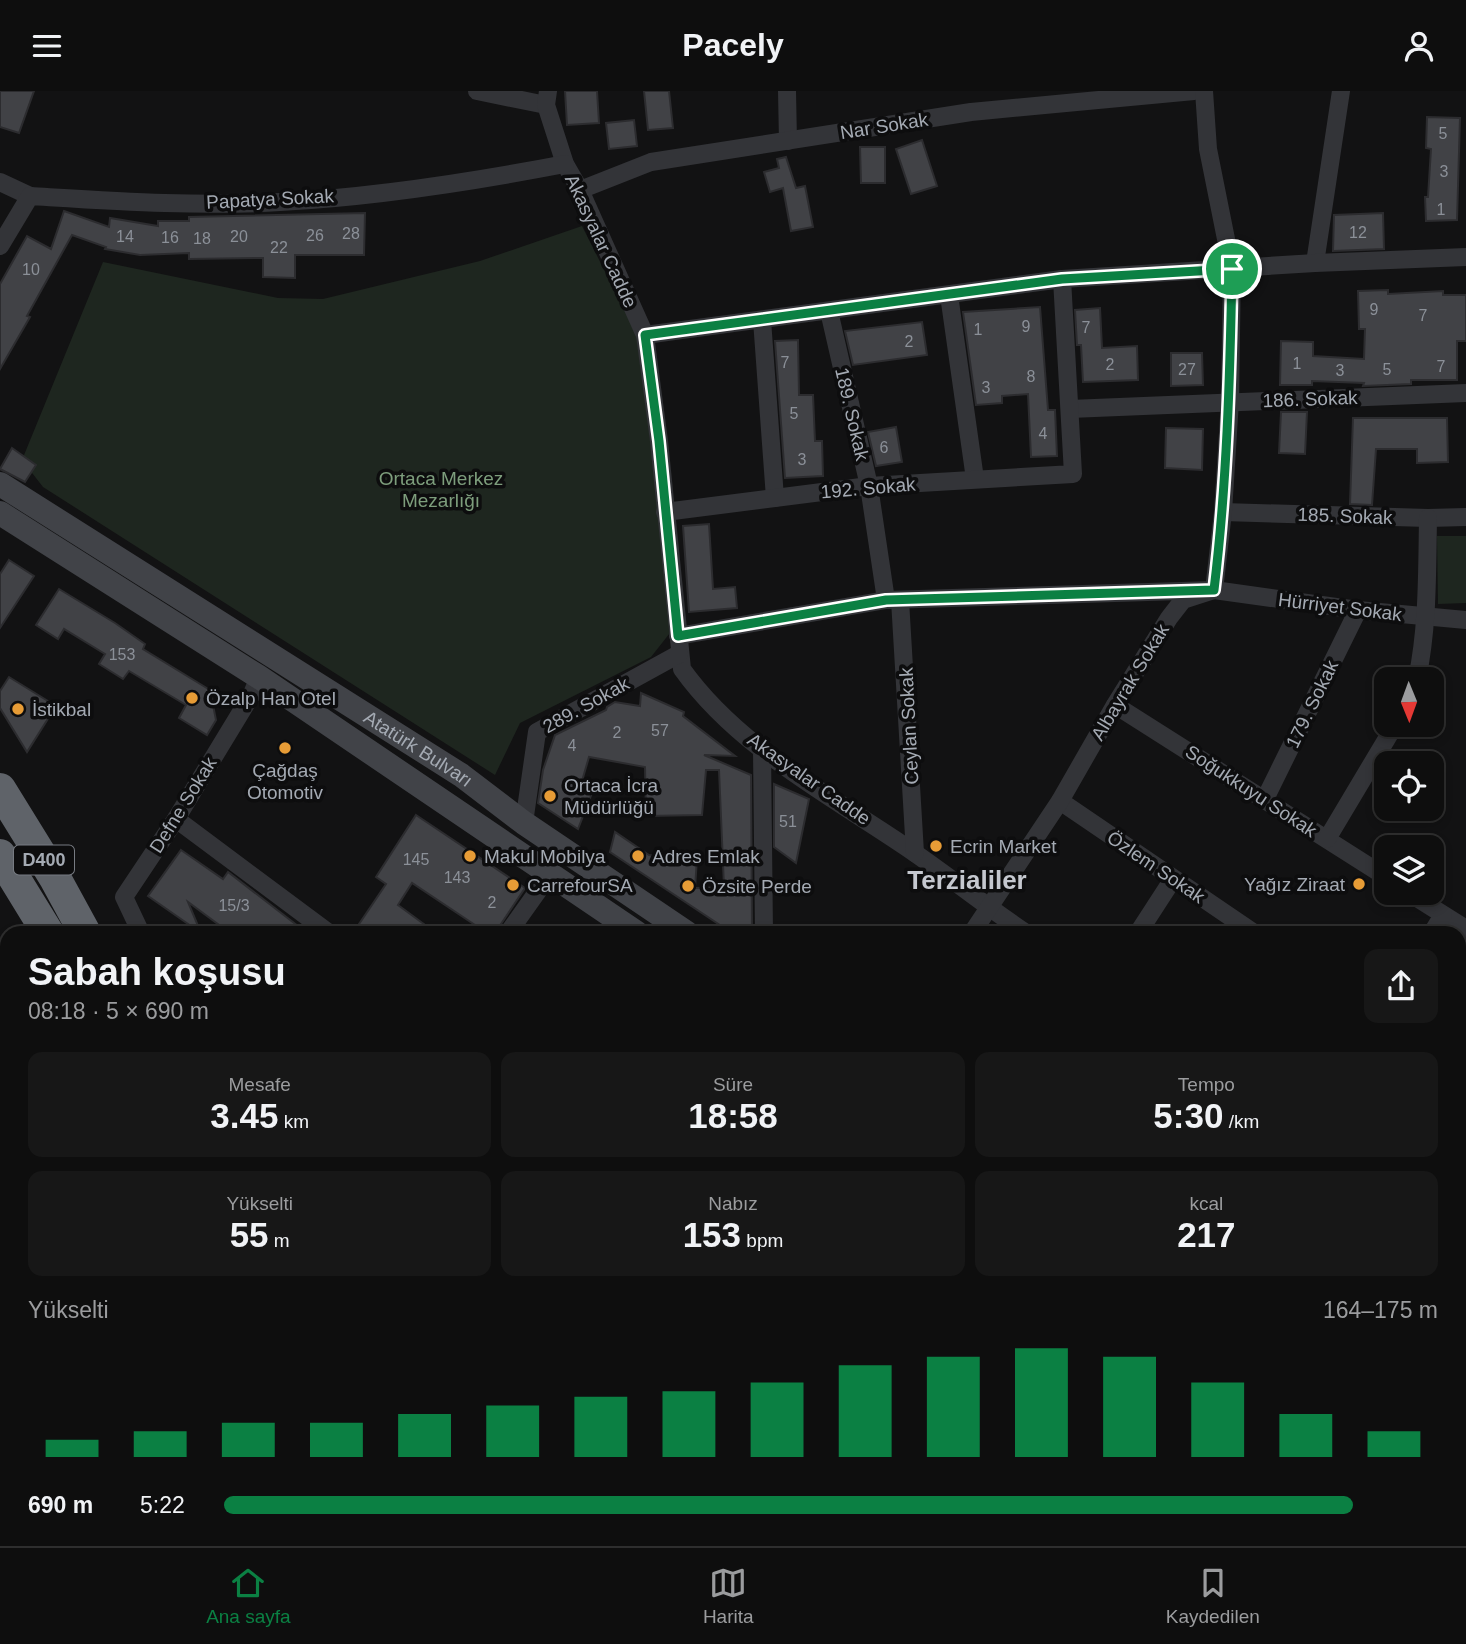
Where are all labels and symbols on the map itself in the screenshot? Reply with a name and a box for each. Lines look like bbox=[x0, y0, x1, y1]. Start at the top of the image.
street label: Nar Sokak bbox=[839, 109, 930, 143]
house number: 5 bbox=[1439, 125, 1448, 142]
house number: 3 bbox=[1440, 163, 1449, 180]
street label: Akasyalar Cadde bbox=[561, 171, 641, 311]
street label: Papatya Sokak bbox=[206, 185, 335, 213]
house number: 1 bbox=[1437, 201, 1446, 218]
house number: 12 bbox=[1349, 224, 1367, 241]
house number: 28 bbox=[342, 225, 360, 242]
house number: 26 bbox=[306, 227, 324, 244]
house number: 14 bbox=[116, 228, 134, 245]
house number: 20 bbox=[230, 228, 248, 245]
house number: 16 bbox=[161, 229, 179, 246]
house number: 18 bbox=[193, 230, 211, 247]
house number: 22 bbox=[270, 239, 288, 256]
pin bbox=[1202, 239, 1262, 299]
house number: 10 bbox=[22, 261, 40, 278]
house number: 9 bbox=[1370, 301, 1379, 318]
house number: 7 bbox=[1419, 307, 1428, 324]
house number: 9 bbox=[1022, 318, 1031, 335]
house number: 7 bbox=[1082, 319, 1091, 336]
house number: 1 bbox=[974, 321, 983, 338]
house number: 2 bbox=[905, 333, 914, 350]
house number: 7 bbox=[781, 354, 790, 371]
house number: 1 bbox=[1293, 355, 1302, 372]
house number: 2 bbox=[1106, 356, 1115, 373]
house number: 7 bbox=[1437, 358, 1446, 375]
house number: 27 bbox=[1178, 361, 1196, 378]
house number: 5 bbox=[1383, 361, 1392, 378]
house number: 3 bbox=[1336, 362, 1345, 379]
street label: 189. Sokak bbox=[831, 365, 873, 463]
house number: 8 bbox=[1027, 368, 1036, 385]
house number: 3 bbox=[982, 379, 991, 396]
street label: 186. Sokak bbox=[1262, 387, 1358, 411]
house number: 5 bbox=[790, 405, 799, 422]
house number: 4 bbox=[1039, 425, 1048, 442]
house number: 6 bbox=[880, 439, 889, 456]
house number: 3 bbox=[798, 451, 807, 468]
park label: Ortaca Merkez Mezarlığı bbox=[379, 468, 503, 511]
street label: 192. Sokak bbox=[820, 473, 917, 503]
street label: 185. Sokak bbox=[1297, 504, 1393, 528]
street label: Hürriyet Sokak bbox=[1277, 589, 1404, 625]
street label: Albayrak Sokak bbox=[1087, 620, 1173, 744]
house number: 153 bbox=[109, 646, 135, 663]
street label: 179. Sokak bbox=[1282, 656, 1342, 751]
street label: Ceylan Sokak bbox=[895, 666, 923, 785]
north arrow bbox=[1374, 667, 1444, 737]
street label: 289. Sokak bbox=[539, 672, 633, 738]
place label: Özalp Han Otel bbox=[206, 688, 336, 709]
marker: Özalp Han Otel bbox=[184, 690, 200, 706]
place label: İstikbal bbox=[32, 699, 91, 720]
marker: İstikbal bbox=[10, 701, 26, 717]
street label: Atatürk Bulvarı bbox=[360, 706, 477, 791]
house number: 2 bbox=[613, 722, 621, 742]
house number: 57 bbox=[651, 722, 669, 739]
street label: Akasyalar Cadde bbox=[744, 729, 874, 829]
house number: 4 bbox=[568, 737, 577, 754]
marker: Çağdaş Otomotiv bbox=[277, 740, 293, 756]
street label: Soğukkuyu Sokak bbox=[1182, 741, 1321, 841]
street label: Defne Sokak bbox=[145, 753, 221, 857]
place label: Çağdaş Otomotiv bbox=[247, 760, 324, 803]
place label: Ortaca İcra Müdürlüğü bbox=[564, 775, 658, 818]
marker: Ortaca İcra Müdürlüğü bbox=[542, 788, 558, 804]
house number: 51 bbox=[779, 813, 797, 830]
street label: Özlem Sokak bbox=[1103, 827, 1209, 908]
place label: Ecrin Market bbox=[950, 836, 1057, 857]
marker: Ecrin Market bbox=[928, 838, 944, 854]
road number: D400 bbox=[14, 845, 74, 875]
place label: Makul Mobilya bbox=[484, 846, 606, 867]
place label: Adres Emlak bbox=[652, 846, 760, 867]
marker: Makul Mobilya bbox=[462, 848, 478, 864]
marker: Adres Emlak bbox=[630, 848, 646, 864]
house number: 145 bbox=[403, 851, 429, 868]
district label: Terzialiler bbox=[907, 865, 1027, 895]
house number: 143 bbox=[444, 869, 470, 886]
place label: Yağız Ziraat bbox=[1244, 874, 1346, 895]
place label: CarrefourSA bbox=[527, 875, 633, 896]
place label: Özsite Perde bbox=[702, 876, 812, 897]
marker: Yağız Ziraat bbox=[1351, 876, 1367, 892]
marker: CarrefourSA bbox=[505, 877, 521, 893]
marker: Özsite Perde bbox=[680, 878, 696, 894]
house number: 2 bbox=[488, 894, 497, 911]
house number: 15/3 bbox=[218, 897, 250, 914]

